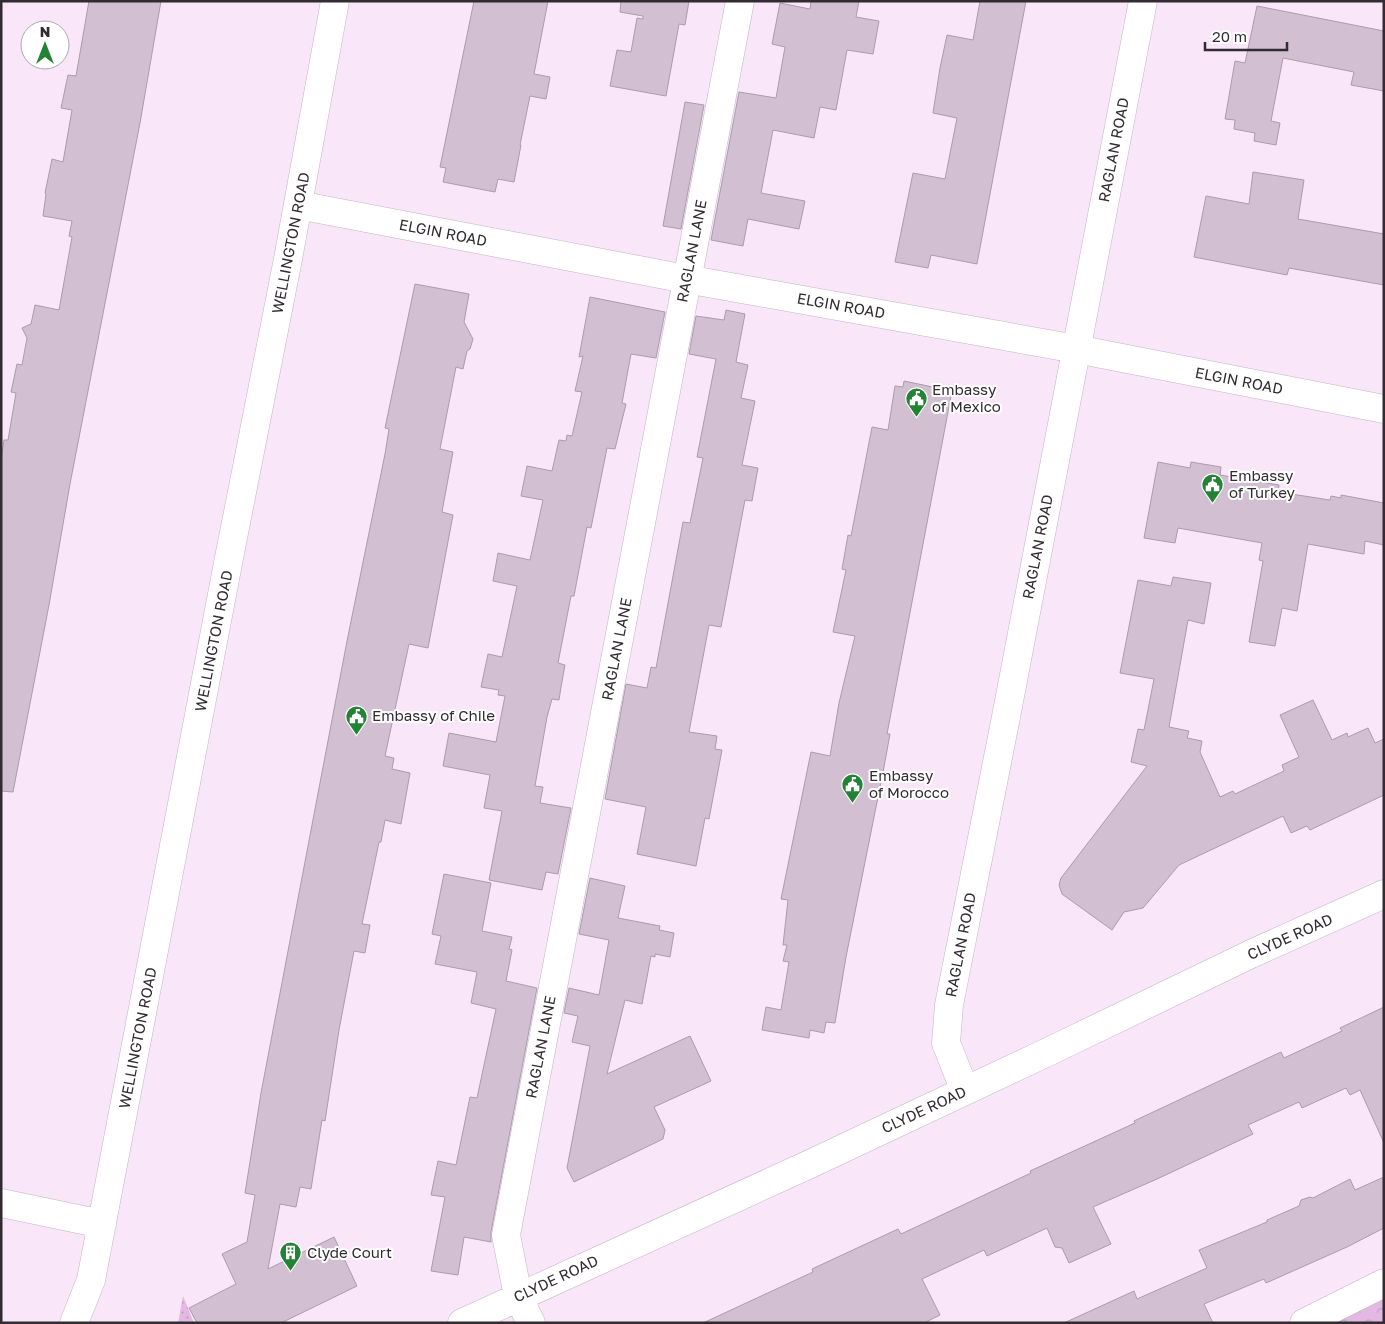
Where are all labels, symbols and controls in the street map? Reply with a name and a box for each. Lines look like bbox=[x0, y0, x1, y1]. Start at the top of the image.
north arrow bbox=[20, 20, 70, 70]
scale bar bbox=[1205, 20, 1288, 52]
text: N bbox=[40, 23, 50, 40]
text: 20 m bbox=[1212, 27, 1247, 45]
street label: RAGLAN ROAD bbox=[1094, 96, 1132, 204]
street label: WELLINGTON ROAD bbox=[267, 170, 313, 315]
street label: RAGLAN LANE bbox=[672, 198, 710, 304]
street label: ELGIN ROAD bbox=[398, 215, 489, 249]
street label: ELGIN ROAD bbox=[796, 288, 887, 322]
street label: ELGIN ROAD bbox=[1194, 363, 1285, 397]
place label: Embassy of Mexico bbox=[932, 380, 1001, 415]
public building icon: Embassy of Mexico bbox=[904, 387, 928, 418]
place label: Embassy of Turkey bbox=[1229, 466, 1296, 501]
public building icon: Embassy of Turkey bbox=[1201, 473, 1225, 504]
street label: RAGLAN ROAD bbox=[1018, 493, 1056, 601]
street label: WELLINGTON ROAD bbox=[190, 568, 236, 713]
street label: RAGLAN LANE bbox=[597, 596, 635, 702]
public building icon: Embassy of Chile bbox=[344, 704, 368, 735]
place label: Embassy of Chile bbox=[372, 706, 495, 724]
place label: Embassy of Morocco bbox=[869, 766, 949, 801]
public building icon: Embassy of Morocco bbox=[841, 773, 865, 804]
street label: RAGLAN ROAD bbox=[941, 891, 979, 999]
street label: CLYDE ROAD bbox=[1244, 909, 1335, 963]
street label: WELLINGTON ROAD bbox=[114, 965, 160, 1110]
street label: RAGLAN LANE bbox=[521, 994, 559, 1100]
street label: CLYDE ROAD bbox=[878, 1082, 969, 1137]
building icon: Clyde Court bbox=[279, 1241, 303, 1272]
place label: Clyde Court bbox=[307, 1243, 392, 1261]
street label: CLYDE ROAD bbox=[510, 1251, 601, 1306]

